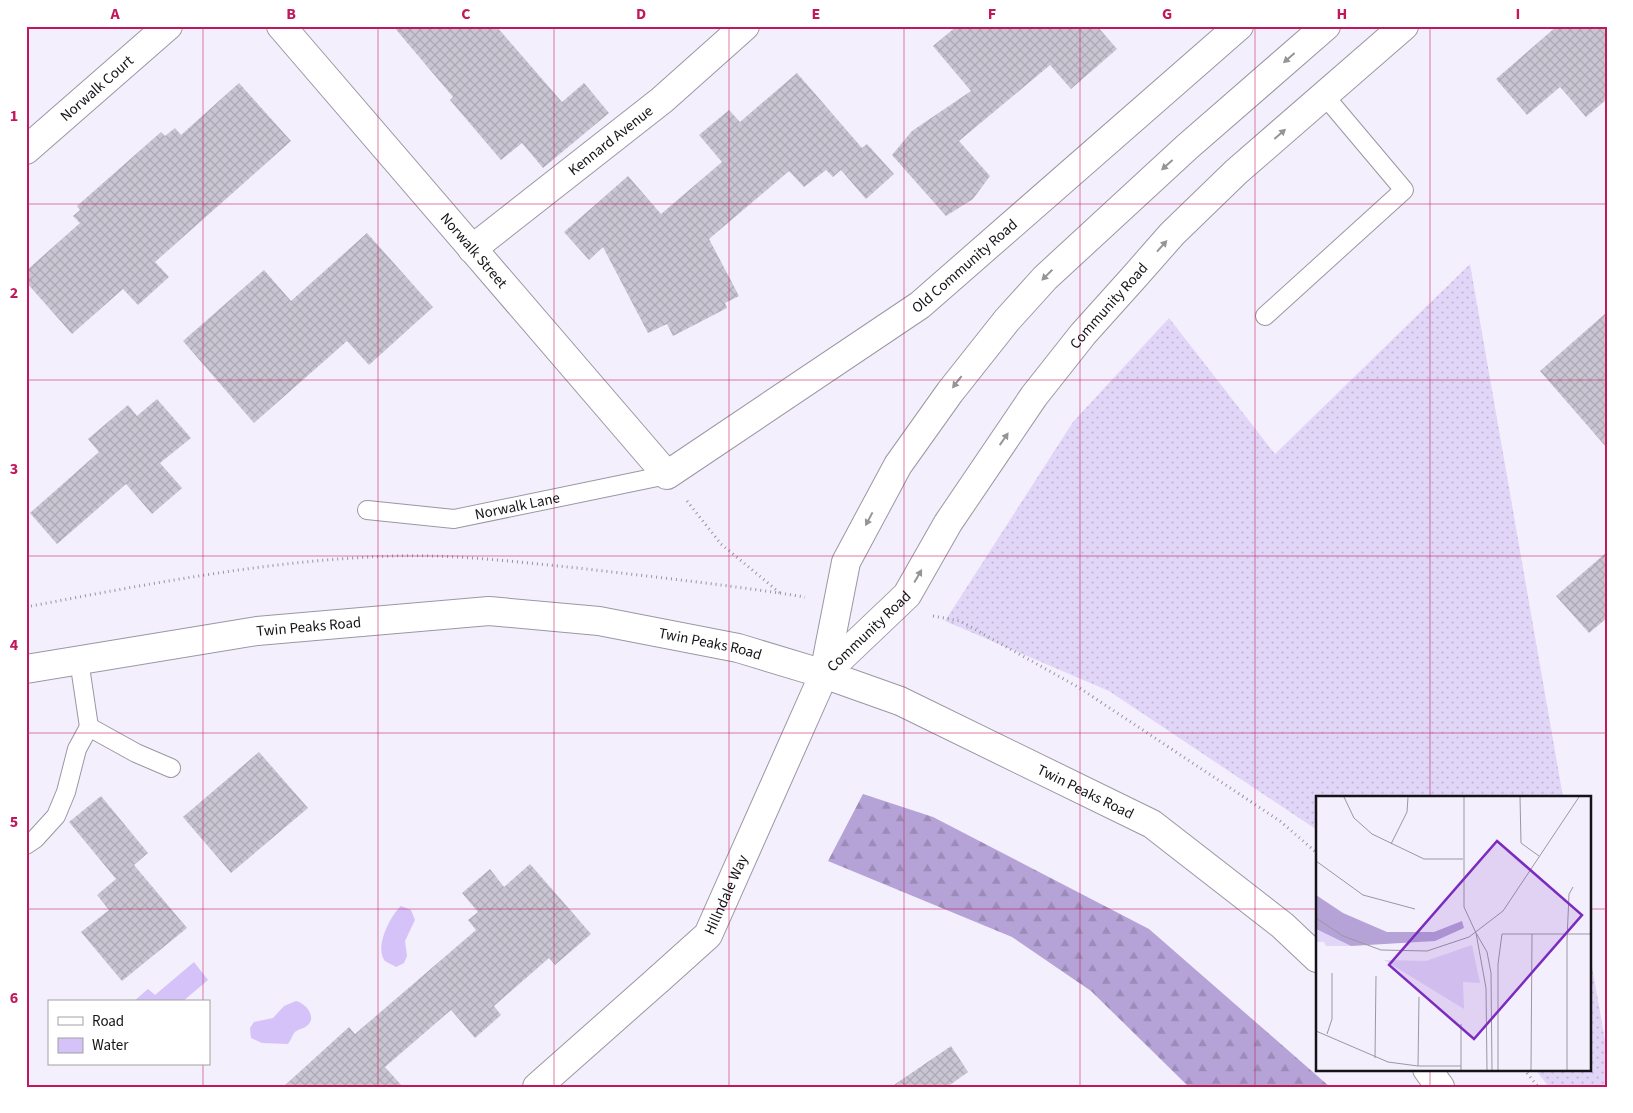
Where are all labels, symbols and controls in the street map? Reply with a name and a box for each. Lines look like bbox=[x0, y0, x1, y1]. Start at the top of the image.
text: A bbox=[109, 3, 120, 25]
text: B bbox=[286, 3, 296, 25]
text: C bbox=[461, 3, 471, 25]
text: D bbox=[636, 3, 646, 25]
text: E bbox=[812, 3, 820, 25]
text: F bbox=[988, 3, 996, 25]
text: G bbox=[1162, 3, 1172, 25]
text: H bbox=[1337, 3, 1347, 25]
text: I bbox=[1516, 3, 1520, 25]
street label: Norwalk Court bbox=[56, 50, 138, 126]
one-way arrow bbox=[1284, 52, 1296, 64]
street label: Kennard Avenue bbox=[564, 100, 657, 180]
text: 1 bbox=[10, 105, 18, 127]
one-way arrow bbox=[1274, 129, 1286, 140]
one-way arrow bbox=[1162, 159, 1174, 171]
street label: Norwalk Street bbox=[436, 208, 512, 293]
street label: Old Community Road bbox=[908, 214, 1022, 318]
one-way arrow bbox=[1156, 240, 1168, 252]
street label: Community Road bbox=[1065, 258, 1153, 353]
one-way arrow bbox=[1042, 269, 1054, 281]
text: 2 bbox=[10, 282, 18, 304]
one-way arrow bbox=[952, 376, 962, 389]
one-way arrow bbox=[999, 432, 1009, 446]
text: 3 bbox=[10, 458, 18, 480]
street label: Norwalk Lane bbox=[473, 487, 562, 525]
one-way arrow bbox=[865, 511, 873, 526]
one-way arrow bbox=[914, 569, 922, 584]
street label: Community Road bbox=[822, 586, 916, 676]
street label: Twin Peaks Road bbox=[255, 612, 362, 642]
street label: Twin Peaks Road bbox=[657, 622, 765, 665]
text: 4 bbox=[10, 634, 19, 656]
street label: Twin Peaks Road bbox=[1034, 759, 1137, 824]
inset map bbox=[1316, 796, 1590, 1070]
text: 5 bbox=[10, 811, 18, 833]
street label: Hillndale Way bbox=[699, 851, 753, 938]
text: 6 bbox=[10, 987, 18, 1009]
legend bbox=[48, 1000, 210, 1066]
text: Road bbox=[92, 1011, 124, 1032]
text: Water bbox=[92, 1035, 129, 1056]

